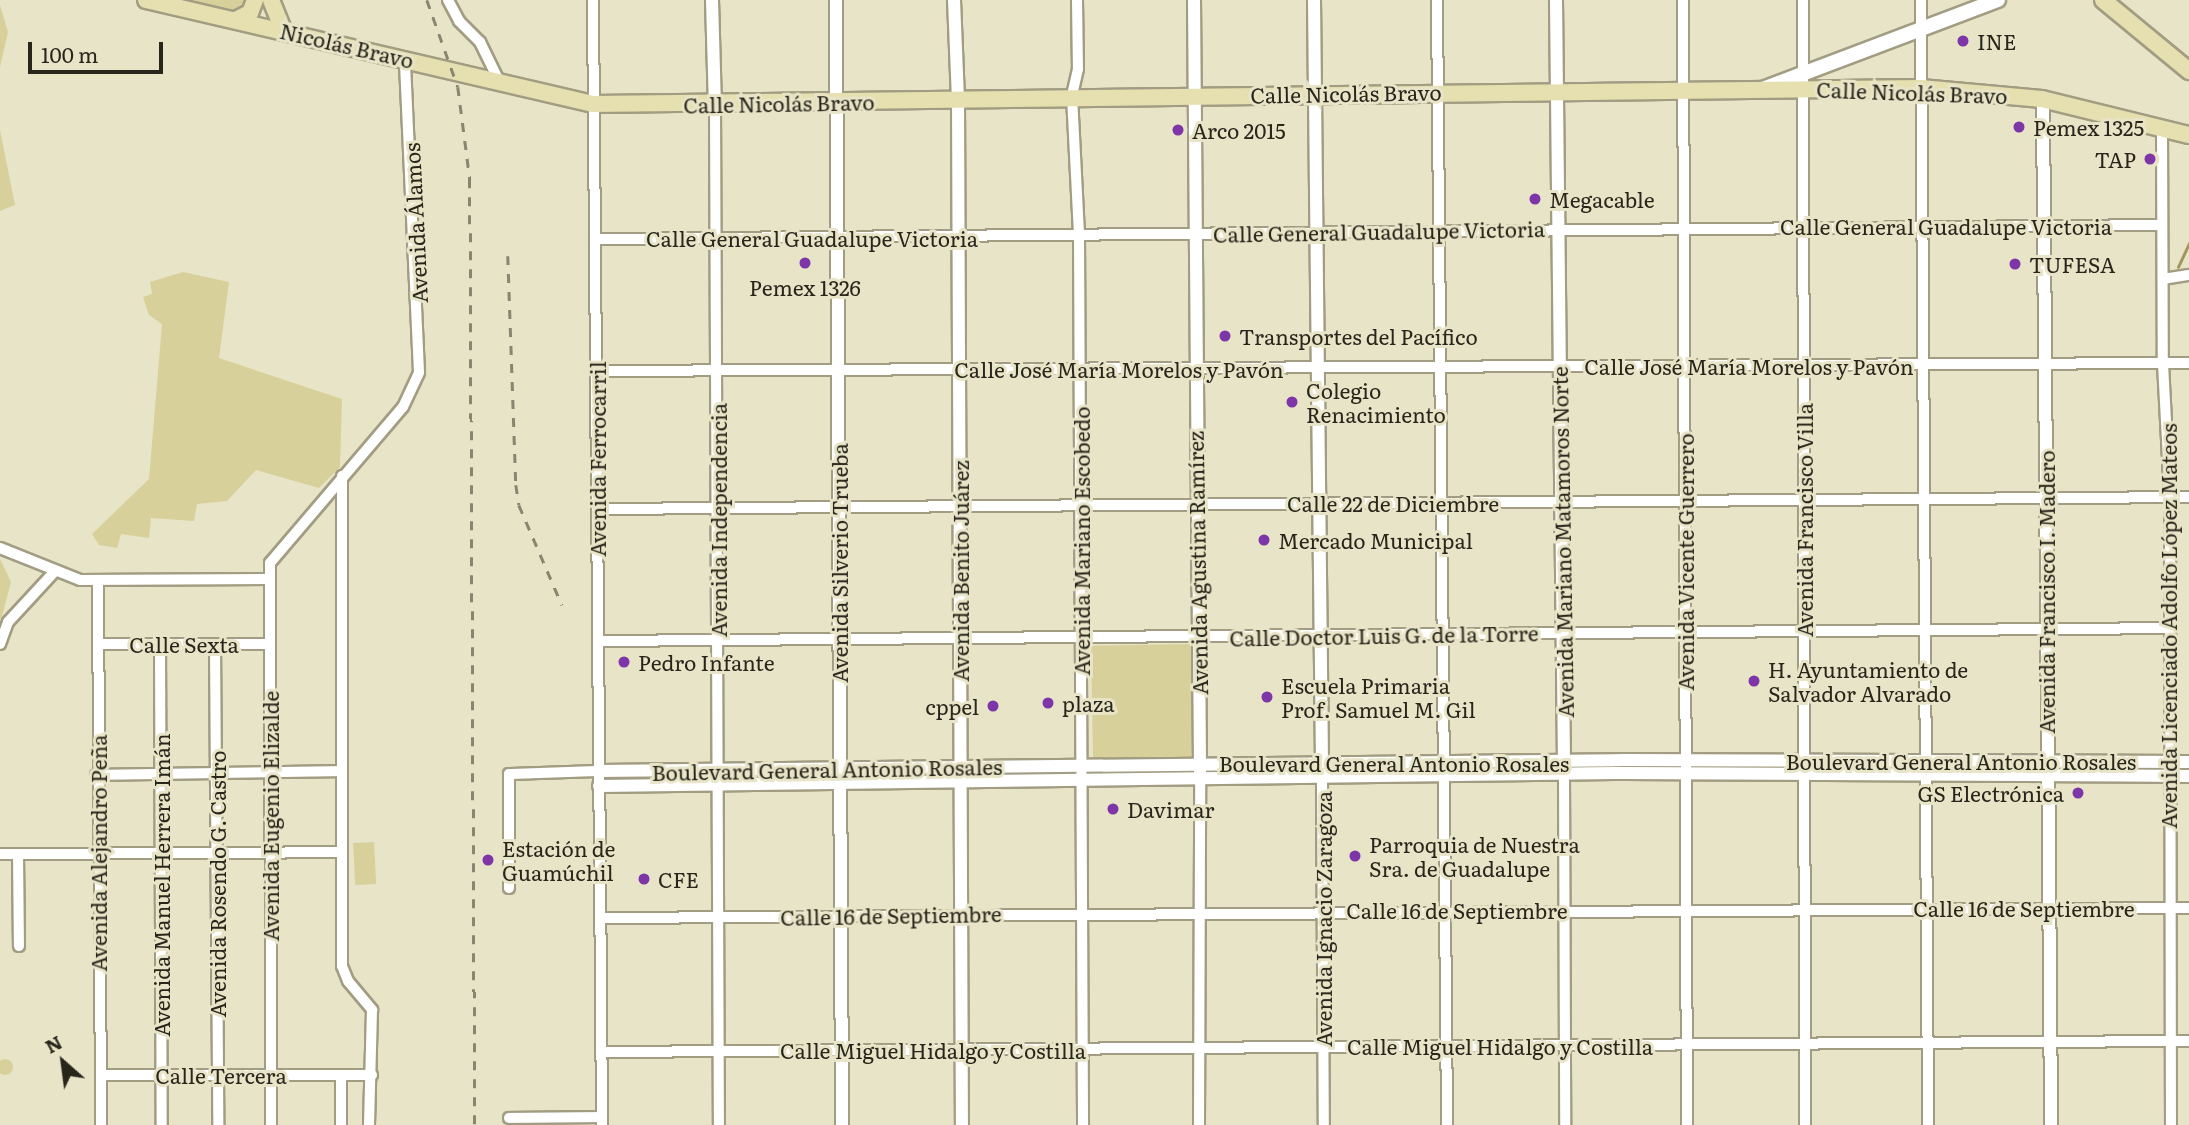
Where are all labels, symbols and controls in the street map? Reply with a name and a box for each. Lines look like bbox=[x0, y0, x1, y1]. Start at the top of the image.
street label: Nicolás Bravo bbox=[278, 17, 416, 73]
scale bar bbox=[32, 28, 166, 72]
place label: INE bbox=[1977, 28, 2017, 54]
marker: INE bbox=[1955, 33, 1971, 49]
text: 100 m bbox=[41, 38, 98, 69]
street label: Calle Nicolás Bravo bbox=[1816, 76, 2008, 108]
street label: Calle Nicolás Bravo bbox=[1250, 79, 1442, 107]
street label: Calle Nicolás Bravo bbox=[683, 89, 875, 117]
place label: Pemex 1325 bbox=[2033, 114, 2144, 140]
place label: Arco 2015 bbox=[1192, 117, 1286, 143]
marker: Pemex 1325 bbox=[2011, 119, 2027, 135]
marker: Arco 2015 bbox=[1170, 122, 1186, 138]
street label: Avenida Álamos bbox=[398, 142, 432, 304]
place label: TAP bbox=[2095, 146, 2136, 172]
marker: TAP bbox=[2142, 151, 2158, 167]
place label: Megacable bbox=[1549, 186, 1655, 212]
marker: Megacable bbox=[1527, 191, 1543, 207]
street label: Calle General Guadalupe Victoria bbox=[1780, 213, 2112, 239]
street label: Calle General Guadalupe Victoria bbox=[1213, 216, 1545, 246]
street label: Calle General Guadalupe Victoria bbox=[646, 225, 978, 251]
place label: TUFESA bbox=[2029, 251, 2115, 277]
marker: Pemex 1326 bbox=[797, 255, 813, 271]
marker: TUFESA bbox=[2007, 256, 2023, 272]
place label: Pemex 1326 bbox=[749, 274, 861, 300]
place label: Transportes del Pacífico bbox=[1239, 323, 1478, 349]
marker: Transportes del Pacífico bbox=[1217, 328, 1233, 344]
street label: Calle José María Morelos y Pavón bbox=[1584, 353, 1914, 379]
street label: Calle José María Morelos y Pavón bbox=[954, 356, 1284, 382]
street label: Avenida Ferrocarril bbox=[584, 361, 610, 557]
street label: Avenida Mariano Matamoros Norte bbox=[1546, 366, 1578, 718]
place label: Colegio Renacimiento bbox=[1306, 377, 1446, 427]
marker: Colegio Renacimiento bbox=[1284, 394, 1300, 410]
street label: Avenida Independencia bbox=[705, 403, 731, 637]
street label: Avenida Francisco Villa bbox=[1791, 403, 1817, 637]
street label: Avenida Mariano Escobedo bbox=[1068, 407, 1094, 675]
street label: Avenida Licenciado Adolfo López Mateos bbox=[2155, 423, 2181, 829]
street label: Avenida Agustina Ramírez bbox=[1182, 431, 1212, 695]
street label: Avenida Vicente Guerrero bbox=[1672, 433, 1698, 691]
street label: Avenida Silverio Trueba bbox=[826, 443, 852, 683]
street label: Avenida Francisco I. Madero bbox=[2033, 450, 2059, 734]
street label: Avenida Benito Juárez bbox=[947, 460, 973, 682]
street label: Calle 22 de Diciembre bbox=[1287, 490, 1499, 516]
place label: Mercado Municipal bbox=[1278, 527, 1473, 553]
marker: Mercado Municipal bbox=[1256, 532, 1272, 548]
street label: Calle Doctor Luis G. de la Torre bbox=[1229, 620, 1539, 650]
street label: Calle Sexta bbox=[129, 631, 239, 657]
place label: Pedro Infante bbox=[638, 649, 775, 675]
marker: Pedro Infante bbox=[616, 654, 632, 670]
place label: H. Ayuntamiento de Salvador Alvarado bbox=[1768, 656, 1968, 706]
place label: Escuela Primaria Prof. Samuel M. Gil bbox=[1281, 672, 1475, 722]
marker: H. Ayuntamiento de Salvador Alvarado bbox=[1746, 673, 1762, 689]
marker: Escuela Primaria Prof. Samuel M. Gil bbox=[1259, 689, 1275, 705]
place label: plaza bbox=[1062, 690, 1115, 716]
street label: Avenida Eugenio Elizalde bbox=[257, 691, 283, 941]
place label: cppel bbox=[925, 693, 979, 719]
marker: plaza bbox=[1040, 695, 1056, 711]
marker: cppel bbox=[985, 698, 1001, 714]
street label: Avenida Manuel Herrera Imán bbox=[148, 733, 174, 1037]
street label: Avenida Alejandro Peña bbox=[85, 734, 111, 972]
street label: Boulevard General Antonio Rosales bbox=[1786, 748, 2136, 774]
street label: Boulevard General Antonio Rosales bbox=[1219, 750, 1569, 776]
street label: Avenida Rosendo G. Castro bbox=[204, 751, 230, 1017]
street label: Boulevard General Antonio Rosales bbox=[651, 753, 1003, 785]
place label: GS Electrónica bbox=[1917, 780, 2064, 806]
marker: GS Electrónica bbox=[2070, 785, 2086, 801]
street label: Avenida Ignacio Zaragoza bbox=[1310, 791, 1336, 1047]
place label: Davimar bbox=[1127, 796, 1214, 822]
marker: Davimar bbox=[1105, 801, 1121, 817]
place label: Parroquia de Nuestra Sra. de Guadalupe bbox=[1369, 831, 1580, 881]
place label: Estación de Guamúchil bbox=[502, 835, 615, 885]
marker: Parroquia de Nuestra Sra. de Guadalupe bbox=[1347, 848, 1363, 864]
marker: Estación de Guamúchil bbox=[480, 852, 496, 868]
place label: CFE bbox=[658, 866, 699, 892]
marker: CFE bbox=[636, 871, 652, 887]
street label: Calle 16 de Septiembre bbox=[1913, 895, 2135, 921]
street label: Calle 16 de Septiembre bbox=[1346, 897, 1568, 923]
street label: Calle 16 de Septiembre bbox=[780, 900, 1002, 930]
north arrow bbox=[28, 1027, 98, 1097]
text: N bbox=[40, 1027, 67, 1060]
street label: Calle Miguel Hidalgo y Costilla bbox=[1347, 1033, 1653, 1059]
street label: Calle Miguel Hidalgo y Costilla bbox=[780, 1037, 1086, 1063]
street label: Calle Tercera bbox=[155, 1062, 287, 1088]

